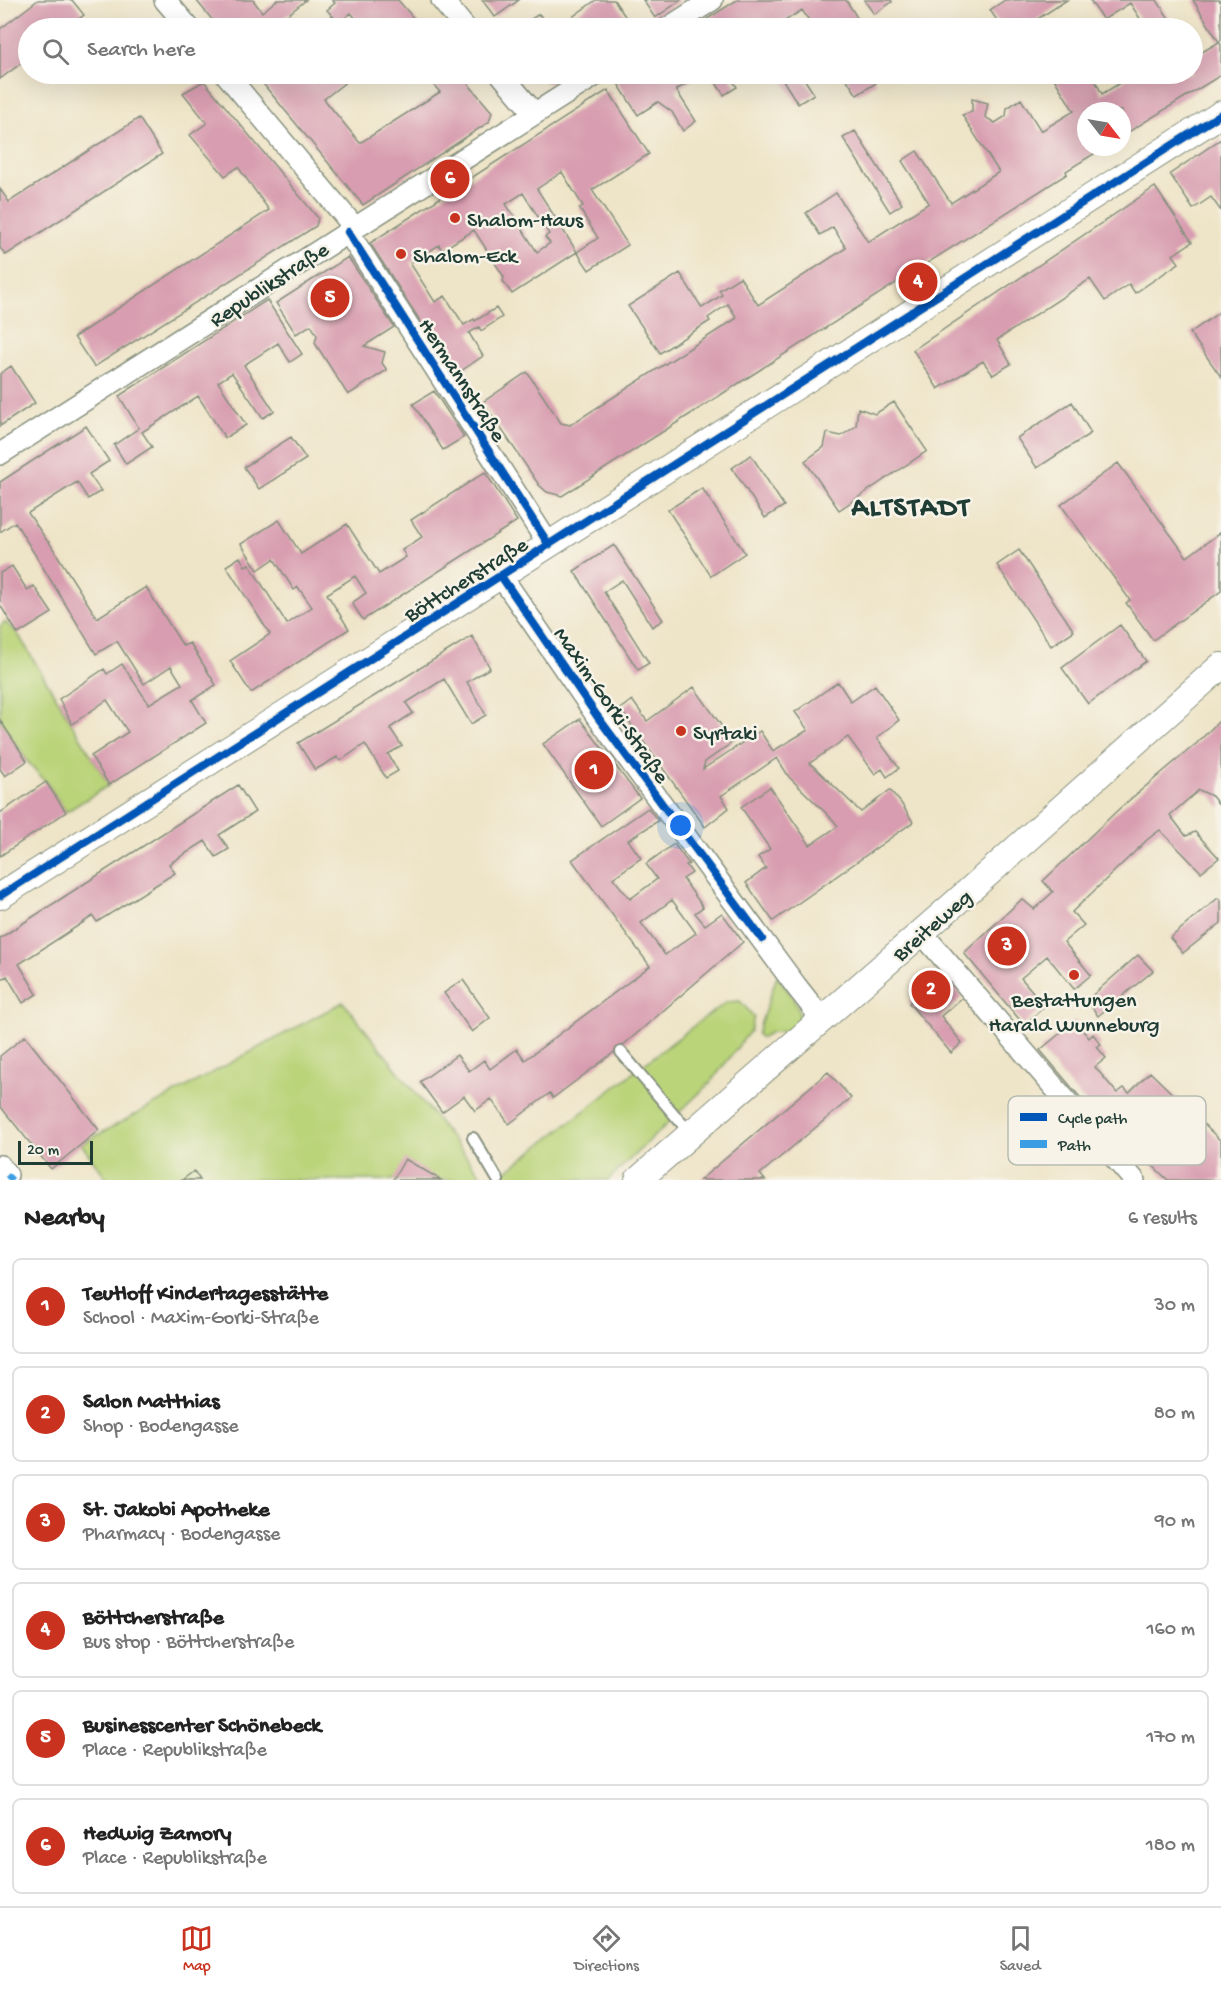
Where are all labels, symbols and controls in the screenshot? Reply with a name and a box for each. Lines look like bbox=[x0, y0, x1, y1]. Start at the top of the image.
search box bbox=[18, 18, 1203, 84]
icon: search bbox=[39, 35, 72, 68]
text: Search here bbox=[87, 38, 195, 64]
north arrow bbox=[1077, 102, 1131, 156]
pin: 6 bbox=[430, 156, 470, 201]
place label: Shalom-Haus bbox=[467, 209, 584, 235]
marker: Shalom-Haus bbox=[448, 211, 462, 225]
street label: Republikstraße bbox=[206, 238, 335, 335]
place label: Shalom-Eck bbox=[413, 245, 519, 271]
marker: Shalom-Eck bbox=[394, 247, 408, 261]
pin: 4 bbox=[898, 260, 938, 304]
pin: 5 bbox=[310, 276, 350, 320]
street label: Hermannstraße bbox=[411, 314, 511, 448]
district label: ALTSTADT bbox=[851, 493, 971, 526]
street label: Böttcherstraße bbox=[400, 533, 534, 630]
street label: Maxim-Gorki-Straße bbox=[546, 623, 674, 790]
place label: Syrtaki bbox=[693, 722, 758, 748]
marker: Syrtaki bbox=[674, 724, 688, 738]
pin: 1 bbox=[574, 748, 614, 792]
your location bbox=[666, 811, 695, 840]
street label: Breiteweg bbox=[888, 886, 979, 969]
pin: 3 bbox=[988, 924, 1026, 968]
pin: 2 bbox=[912, 968, 950, 1012]
marker: Bestattungen Harald Wunneburg bbox=[1067, 968, 1081, 982]
place label: Bestattungen Harald Wunneburg bbox=[988, 989, 1160, 1040]
legend bbox=[1008, 1096, 1206, 1165]
text: Cycle path bbox=[1058, 1111, 1128, 1130]
scale bar bbox=[18, 1138, 93, 1166]
text: Path bbox=[1057, 1138, 1091, 1157]
text: 20 m bbox=[27, 1142, 59, 1161]
text: Nearby bbox=[24, 1204, 105, 1235]
text: 6 results bbox=[1128, 1208, 1197, 1231]
text: Teutloff Kindertagesstätte bbox=[83, 1282, 328, 1308]
text: 1 bbox=[41, 1295, 50, 1318]
text: 30 m bbox=[1154, 1295, 1195, 1318]
text: School · Maxim-Gorki-Straße bbox=[83, 1308, 319, 1331]
text: Salon Matthias bbox=[83, 1390, 220, 1416]
text: 2 bbox=[41, 1403, 50, 1426]
text: 80 m bbox=[1154, 1403, 1195, 1426]
text: Shop · Bodengasse bbox=[83, 1416, 239, 1439]
text: St. Jakobi Apotheke bbox=[83, 1498, 270, 1524]
text: 3 bbox=[40, 1511, 51, 1534]
text: 90 m bbox=[1155, 1511, 1195, 1534]
text: Pharmacy · Bodengasse bbox=[83, 1524, 280, 1547]
text: Böttcherstraße bbox=[83, 1606, 224, 1632]
text: 4 bbox=[41, 1619, 50, 1642]
text: 160 m bbox=[1146, 1619, 1195, 1642]
text: Bus stop · Böttcherstraße bbox=[83, 1632, 294, 1655]
text: Businesscenter Schönebeck bbox=[83, 1714, 321, 1740]
text: 5 bbox=[40, 1727, 51, 1750]
text: 170 m bbox=[1146, 1727, 1195, 1750]
text: Place · Republikstraße bbox=[83, 1740, 267, 1763]
text: Hedwig Zamory bbox=[83, 1822, 231, 1848]
text: 6 bbox=[40, 1835, 51, 1858]
text: 180 m bbox=[1146, 1835, 1195, 1858]
text: Place · Republikstraße bbox=[83, 1848, 267, 1871]
tab: Map bbox=[180, 1922, 213, 1977]
tab: Directions bbox=[574, 1922, 639, 1977]
tab: Saved bbox=[1000, 1922, 1041, 1977]

